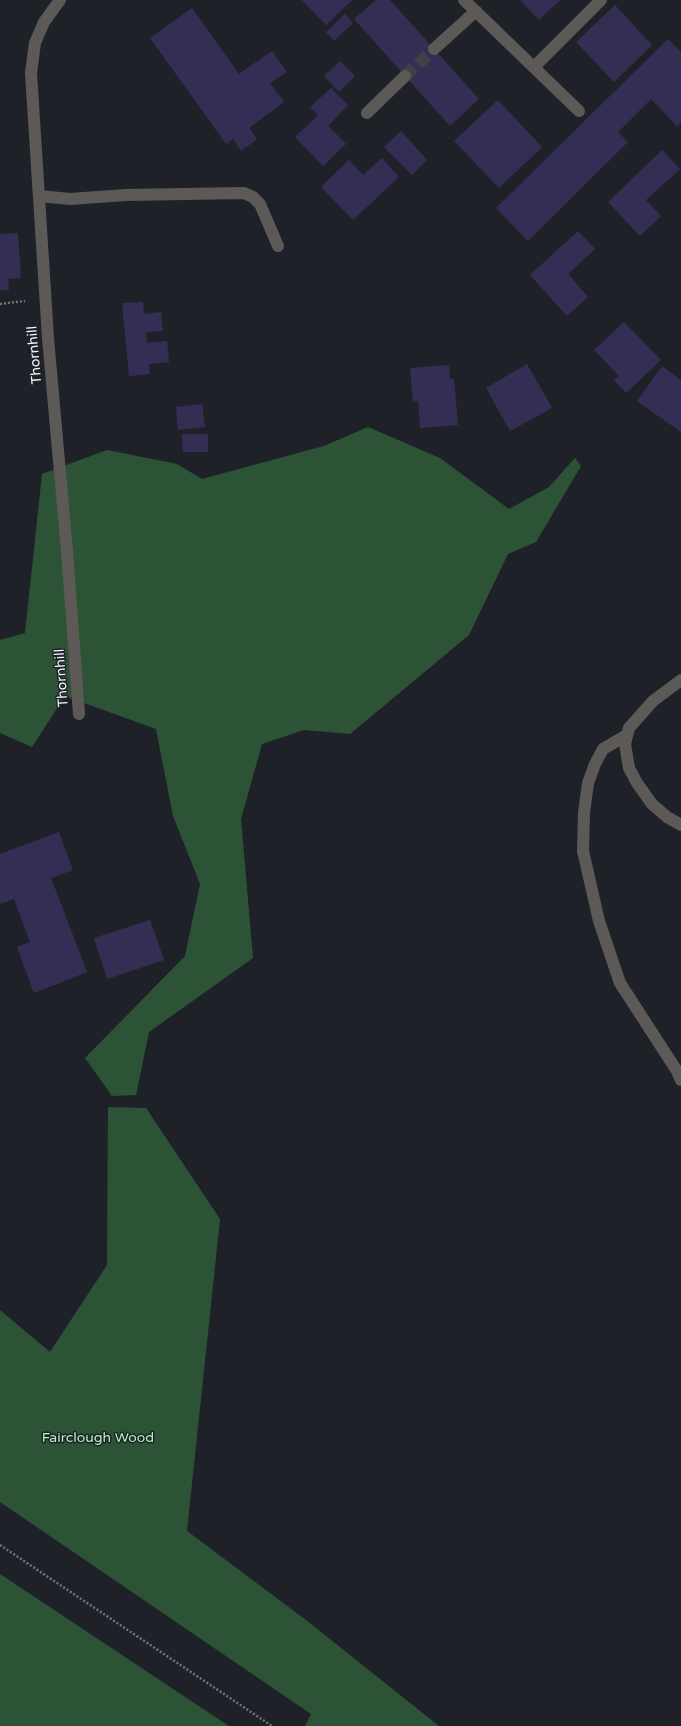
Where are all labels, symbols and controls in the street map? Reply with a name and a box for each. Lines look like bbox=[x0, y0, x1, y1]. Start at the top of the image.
street label: Thornhill bbox=[24, 325, 46, 385]
street label: Thornhill bbox=[52, 648, 72, 708]
park label: Fairclough Wood bbox=[42, 1430, 154, 1446]

